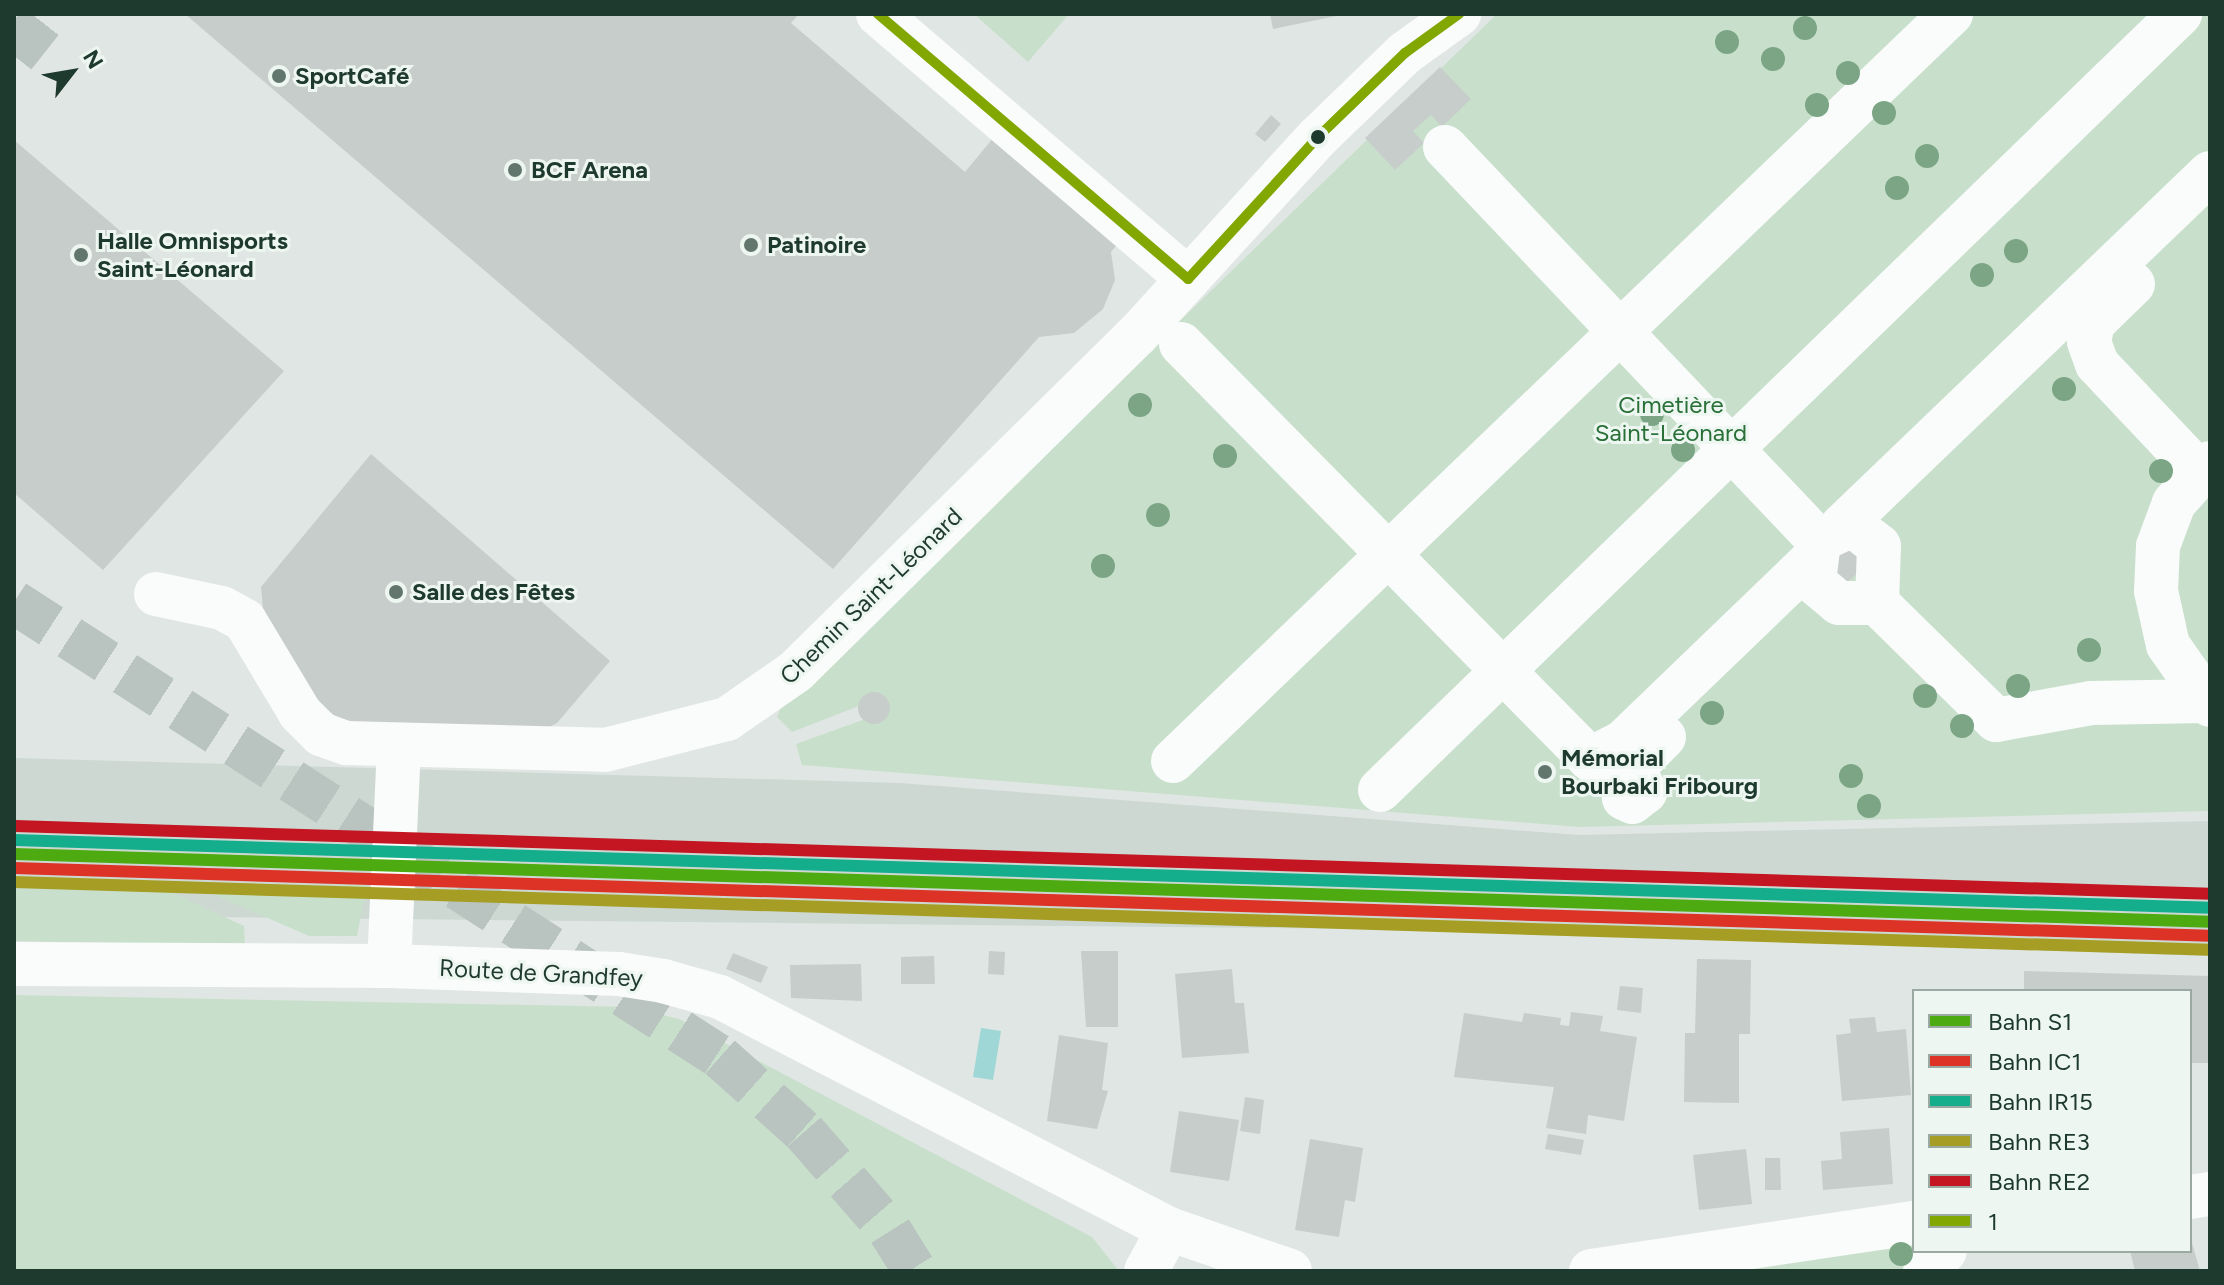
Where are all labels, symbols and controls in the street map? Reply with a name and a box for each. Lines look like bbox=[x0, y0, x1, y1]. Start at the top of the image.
north arrow bbox=[32, 32, 112, 112]
text: N bbox=[77, 45, 109, 74]
place label: SportCafé bbox=[295, 62, 409, 90]
marker: SportCafé bbox=[270, 67, 288, 85]
unlabelled marker bbox=[1310, 129, 1326, 145]
place label: BCF Arena bbox=[531, 156, 648, 184]
marker: BCF Arena bbox=[506, 161, 524, 179]
place label: Halle Omnisports Saint-Léonard bbox=[97, 227, 288, 283]
place label: Patinoire bbox=[767, 231, 866, 259]
marker: Patinoire bbox=[742, 236, 760, 254]
marker: Halle Omnisports Saint-Léonard bbox=[72, 246, 90, 264]
park label: Cimetière Saint-Léonard bbox=[1595, 391, 1747, 447]
street label: Chemin Saint-Léonard bbox=[774, 502, 968, 690]
place label: Salle des Fêtes bbox=[412, 578, 575, 606]
marker: Salle des Fêtes bbox=[387, 583, 405, 601]
place label: Mémorial Bourbaki Fribourg bbox=[1561, 744, 1758, 800]
marker: Mémorial Bourbaki Fribourg bbox=[1536, 763, 1554, 781]
street label: Route de Grandfey bbox=[439, 953, 643, 993]
legend bbox=[1912, 989, 2192, 1253]
text: Bahn S1 bbox=[1988, 1007, 2072, 1036]
text: Bahn IC1 bbox=[1988, 1047, 2081, 1076]
text: Bahn IR15 bbox=[1988, 1087, 2093, 1116]
text: Bahn RE3 bbox=[1988, 1127, 2090, 1156]
text: Bahn RE2 bbox=[1988, 1167, 2090, 1196]
text: 1 bbox=[1988, 1207, 1998, 1236]

